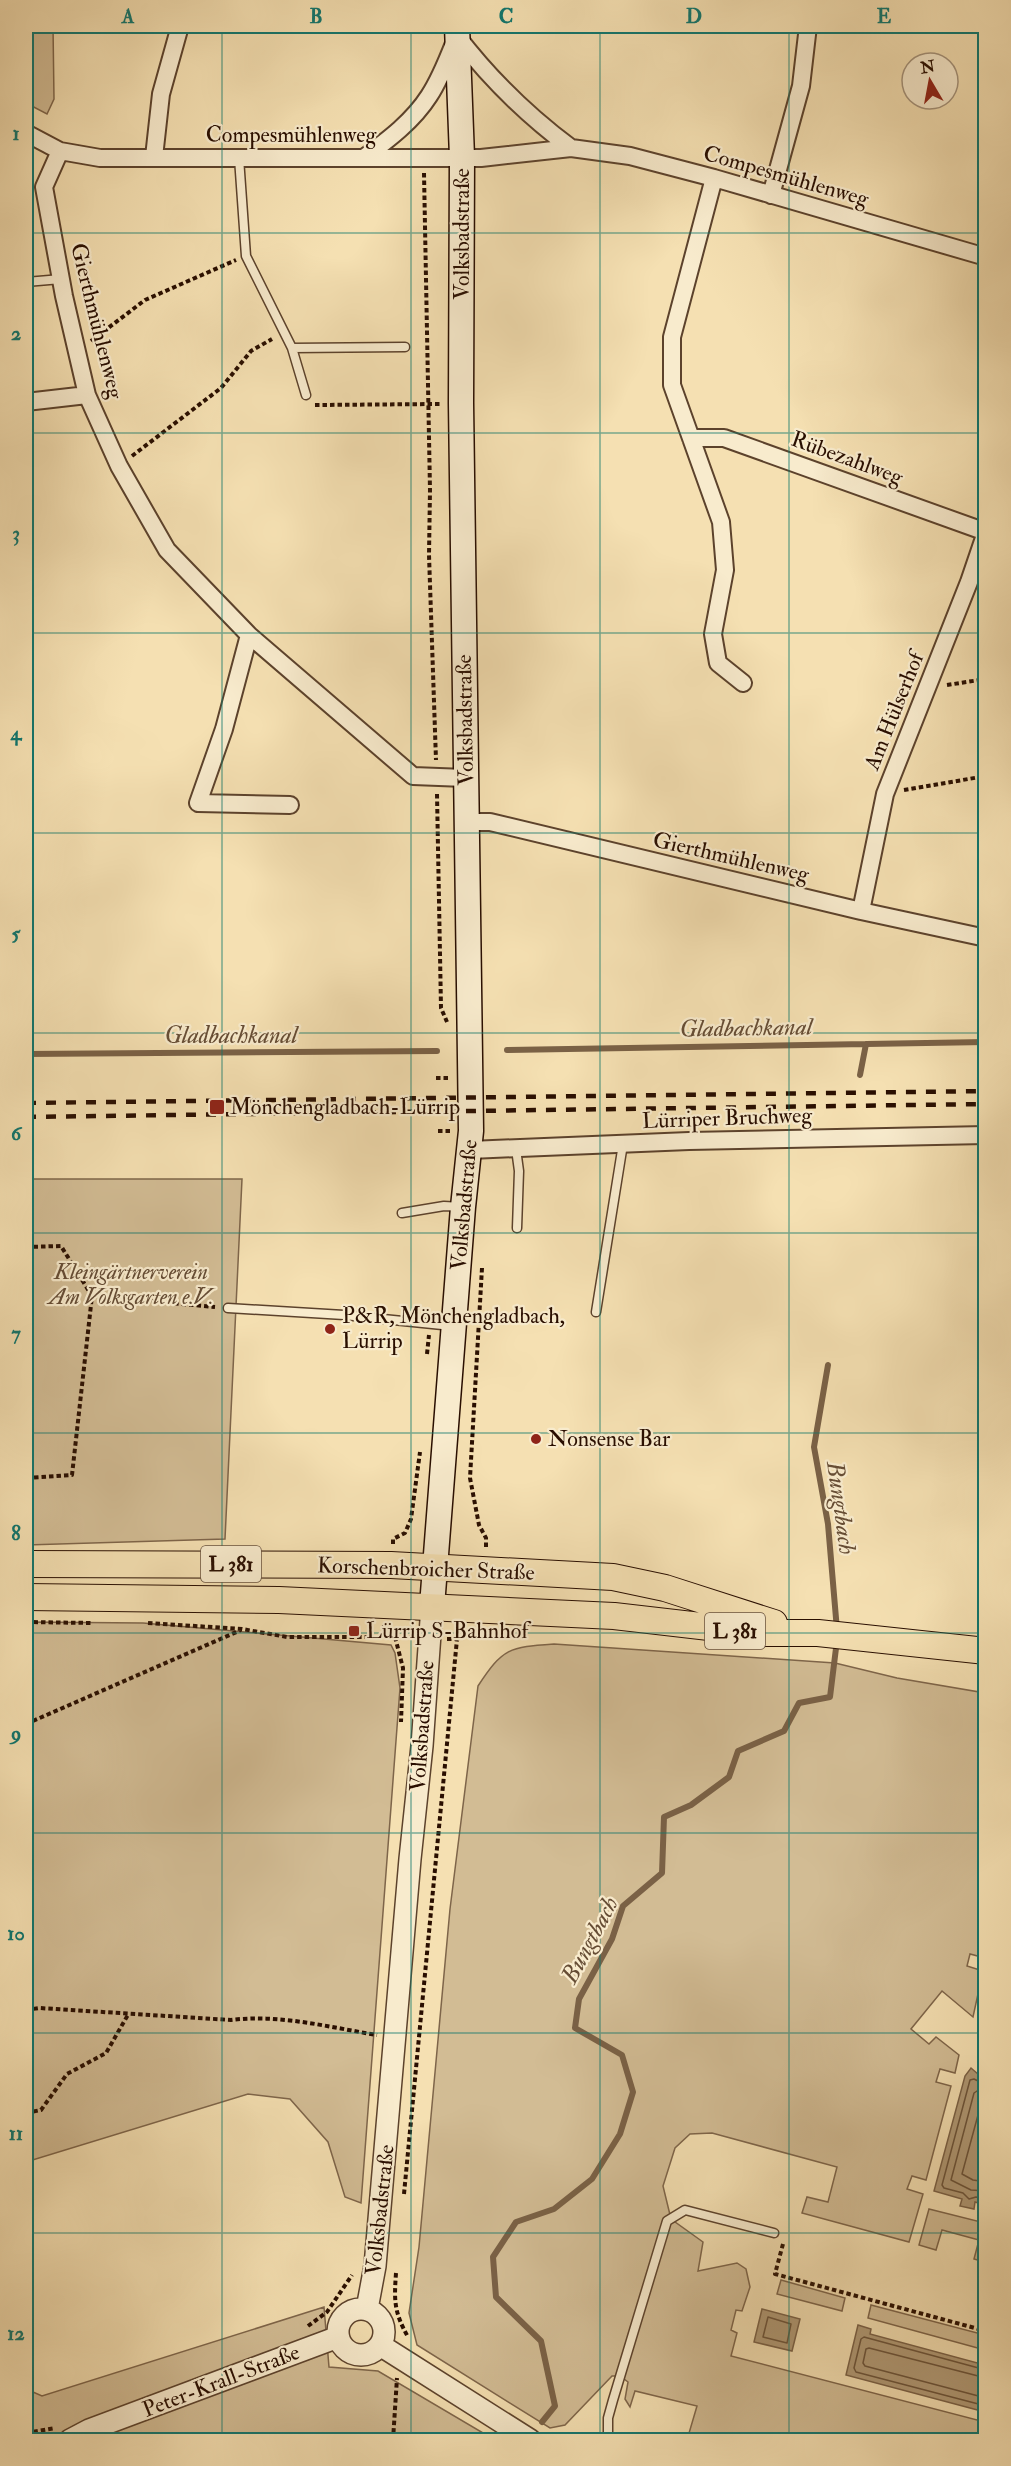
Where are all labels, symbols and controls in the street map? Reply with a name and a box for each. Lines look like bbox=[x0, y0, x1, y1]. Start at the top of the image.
text: A bbox=[121, 4, 135, 29]
text: B bbox=[309, 4, 323, 29]
text: C bbox=[499, 4, 513, 29]
text: D bbox=[686, 4, 702, 29]
text: E bbox=[877, 4, 892, 29]
north arrow bbox=[900, 51, 960, 111]
text: N bbox=[918, 56, 937, 78]
text: 1 bbox=[12, 121, 20, 146]
street label: Compesmühlenweg bbox=[206, 121, 377, 150]
street label: Compesmühlenweg bbox=[700, 139, 873, 214]
street label: Volksbadstraße bbox=[448, 168, 476, 300]
street label: Gierthmühlenweg bbox=[64, 240, 130, 403]
text: 2 bbox=[11, 321, 21, 346]
street label: Rübezahlweg bbox=[787, 425, 908, 492]
text: 3 bbox=[12, 521, 20, 546]
street label: Am Hülserhof bbox=[857, 645, 931, 775]
street label: Volksbadstraße bbox=[450, 654, 480, 786]
text: 4 bbox=[10, 721, 23, 746]
street label: Gierthmühlenweg bbox=[650, 825, 813, 889]
text: 5 bbox=[12, 921, 22, 946]
water label: Gladbachkanal bbox=[679, 1011, 815, 1045]
water label: Gladbachkanal bbox=[165, 1020, 300, 1051]
place label: Mönchengladbach-Lürrip bbox=[230, 1093, 460, 1122]
marker: Mönchengladbach-Lürrip bbox=[208, 1098, 226, 1116]
street label: Lürriper Bruchweg bbox=[642, 1101, 814, 1136]
text: 6 bbox=[11, 1121, 23, 1146]
street label: Volksbadstraße bbox=[444, 1138, 484, 1272]
park label: Kleingärtnerverein Am Volksgarten e.V. bbox=[46, 1258, 216, 1311]
place label: P&R, Mönchengladbach, Lürrip bbox=[342, 1302, 565, 1356]
text: 7 bbox=[11, 1321, 21, 1346]
marker: P&R, Mönchengladbach, Lürrip bbox=[323, 1322, 337, 1336]
place label: Nonsense Bar bbox=[548, 1425, 671, 1453]
marker: Nonsense Bar bbox=[529, 1432, 543, 1446]
water label: Bungtbach bbox=[819, 1458, 863, 1557]
text: 8 bbox=[11, 1521, 21, 1546]
road number: L 381 bbox=[201, 1546, 261, 1582]
street label: Korschenbroicher Straße bbox=[317, 1551, 535, 1587]
road number: L 381 bbox=[705, 1613, 765, 1649]
place label: Lürrip S-Bahnhof bbox=[366, 1617, 531, 1646]
marker: Lürrip S-Bahnhof bbox=[347, 1624, 361, 1638]
street label: Volksbadstraße bbox=[403, 1659, 441, 1793]
text: 9 bbox=[9, 1721, 21, 1746]
water label: Bungtbach bbox=[554, 1891, 626, 1990]
text: 10 bbox=[7, 1921, 25, 1946]
text: 11 bbox=[9, 2121, 23, 2146]
street label: Volksbadstraße bbox=[359, 2143, 401, 2277]
text: 12 bbox=[7, 2321, 25, 2346]
street label: Peter-Krall-Straße bbox=[138, 2338, 304, 2424]

